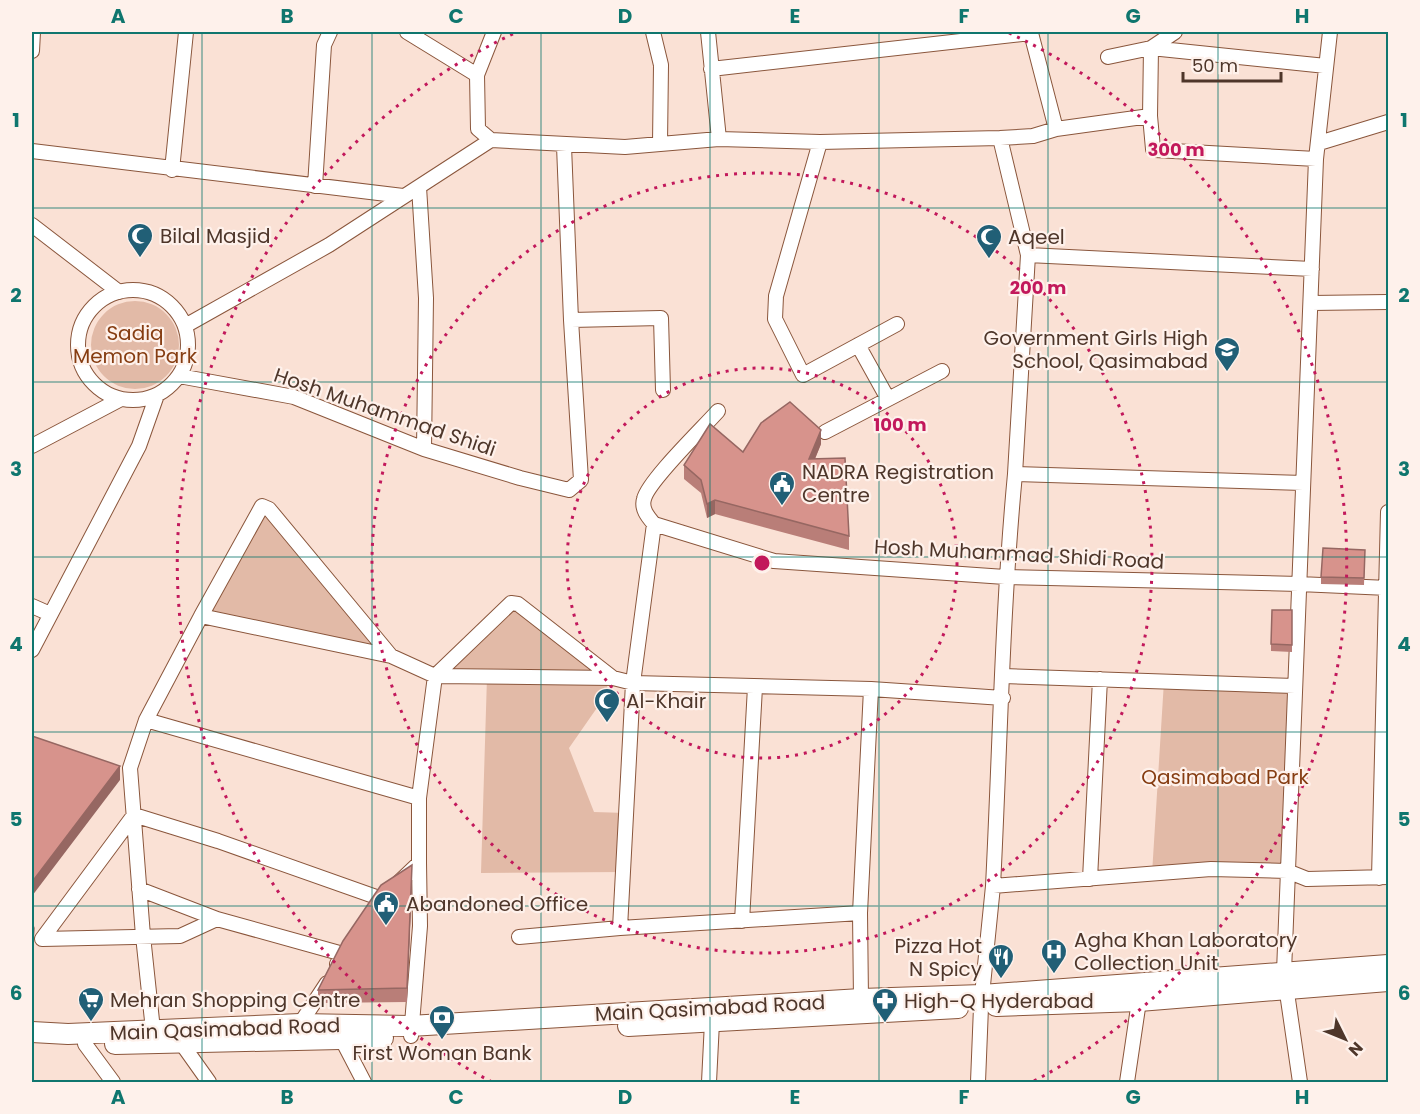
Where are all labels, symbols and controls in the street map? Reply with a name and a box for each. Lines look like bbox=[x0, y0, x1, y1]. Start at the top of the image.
text: A bbox=[111, 2, 126, 30]
text: B bbox=[280, 2, 294, 30]
text: C bbox=[448, 2, 464, 30]
text: D bbox=[618, 2, 632, 30]
text: E bbox=[790, 2, 800, 30]
text: F bbox=[959, 2, 970, 30]
text: G bbox=[1125, 2, 1141, 30]
text: H bbox=[1295, 2, 1309, 30]
scale bar bbox=[1183, 45, 1280, 83]
text: 50 m bbox=[1192, 53, 1238, 78]
text: 1 bbox=[12, 106, 20, 134]
text: 1 bbox=[1400, 106, 1408, 134]
text: 300 m bbox=[1147, 137, 1205, 162]
mosque icon: Bilal Masjid bbox=[125, 221, 155, 259]
place label: Bilal Masjid bbox=[160, 222, 270, 250]
mosque icon: Aqeel bbox=[974, 222, 1004, 260]
place label: Aqeel bbox=[1008, 223, 1065, 251]
text: 200 m bbox=[1010, 275, 1066, 300]
text: 2 bbox=[10, 281, 22, 309]
text: 2 bbox=[1398, 281, 1410, 309]
park label: Sadiq Memon Park bbox=[73, 319, 198, 370]
place label: Government Girls High School, Qasimabad bbox=[984, 324, 1208, 375]
school or university icon: Government Girls High School, Qasimabad bbox=[1212, 335, 1242, 373]
street label: Hosh Muhammad Shidi bbox=[270, 361, 500, 463]
text: 100 m bbox=[873, 412, 927, 437]
text: 3 bbox=[10, 455, 22, 483]
text: 3 bbox=[1398, 455, 1410, 483]
place label: NADRA Registration Centre bbox=[802, 458, 994, 509]
public building icon: NADRA Registration Centre bbox=[767, 469, 797, 507]
street label: Hosh Muhammad Shidi Road bbox=[873, 532, 1165, 576]
centre of rings bbox=[752, 553, 772, 573]
text: 4 bbox=[9, 630, 23, 658]
text: 4 bbox=[1397, 630, 1411, 658]
mosque icon: Al-Khair bbox=[592, 686, 622, 724]
place label: Al-Khair bbox=[626, 687, 706, 715]
park label: Qasimabad Park bbox=[1141, 763, 1309, 791]
text: 5 bbox=[10, 805, 23, 833]
text: 5 bbox=[1398, 805, 1411, 833]
public building icon: Abandoned Office bbox=[371, 889, 401, 927]
place label: Abandoned Office bbox=[406, 890, 588, 918]
place label: Agha Khan Laboratory Collection Unit bbox=[1074, 926, 1297, 977]
place label: Pizza Hot N Spicy bbox=[895, 932, 982, 983]
hospital icon: Agha Khan Laboratory Collection Unit bbox=[1039, 937, 1069, 975]
restaurant icon: Pizza Hot N Spicy bbox=[986, 942, 1016, 980]
text: 6 bbox=[10, 979, 22, 1007]
text: 6 bbox=[1398, 979, 1410, 1007]
supermarket icon: Mehran Shopping Centre bbox=[76, 985, 106, 1023]
place label: Mehran Shopping Centre bbox=[110, 986, 360, 1014]
pharmacy icon: High-Q Hyderabad bbox=[870, 986, 900, 1024]
place label: High-Q Hyderabad bbox=[904, 987, 1094, 1015]
street label: Main Qasimabad Road bbox=[594, 988, 826, 1028]
bank icon: First Woman Bank bbox=[427, 1003, 457, 1041]
north arrow bbox=[1315, 1009, 1375, 1069]
street label: Main Qasimabad Road bbox=[109, 1011, 341, 1047]
text: N bbox=[1343, 1037, 1368, 1061]
place label: First Woman Bank bbox=[353, 1039, 532, 1067]
text: A bbox=[111, 1083, 126, 1111]
text: B bbox=[280, 1083, 294, 1111]
text: C bbox=[448, 1083, 464, 1111]
text: D bbox=[618, 1083, 632, 1111]
text: E bbox=[790, 1083, 800, 1111]
text: F bbox=[959, 1083, 970, 1111]
text: G bbox=[1125, 1083, 1141, 1111]
text: H bbox=[1295, 1083, 1309, 1111]

